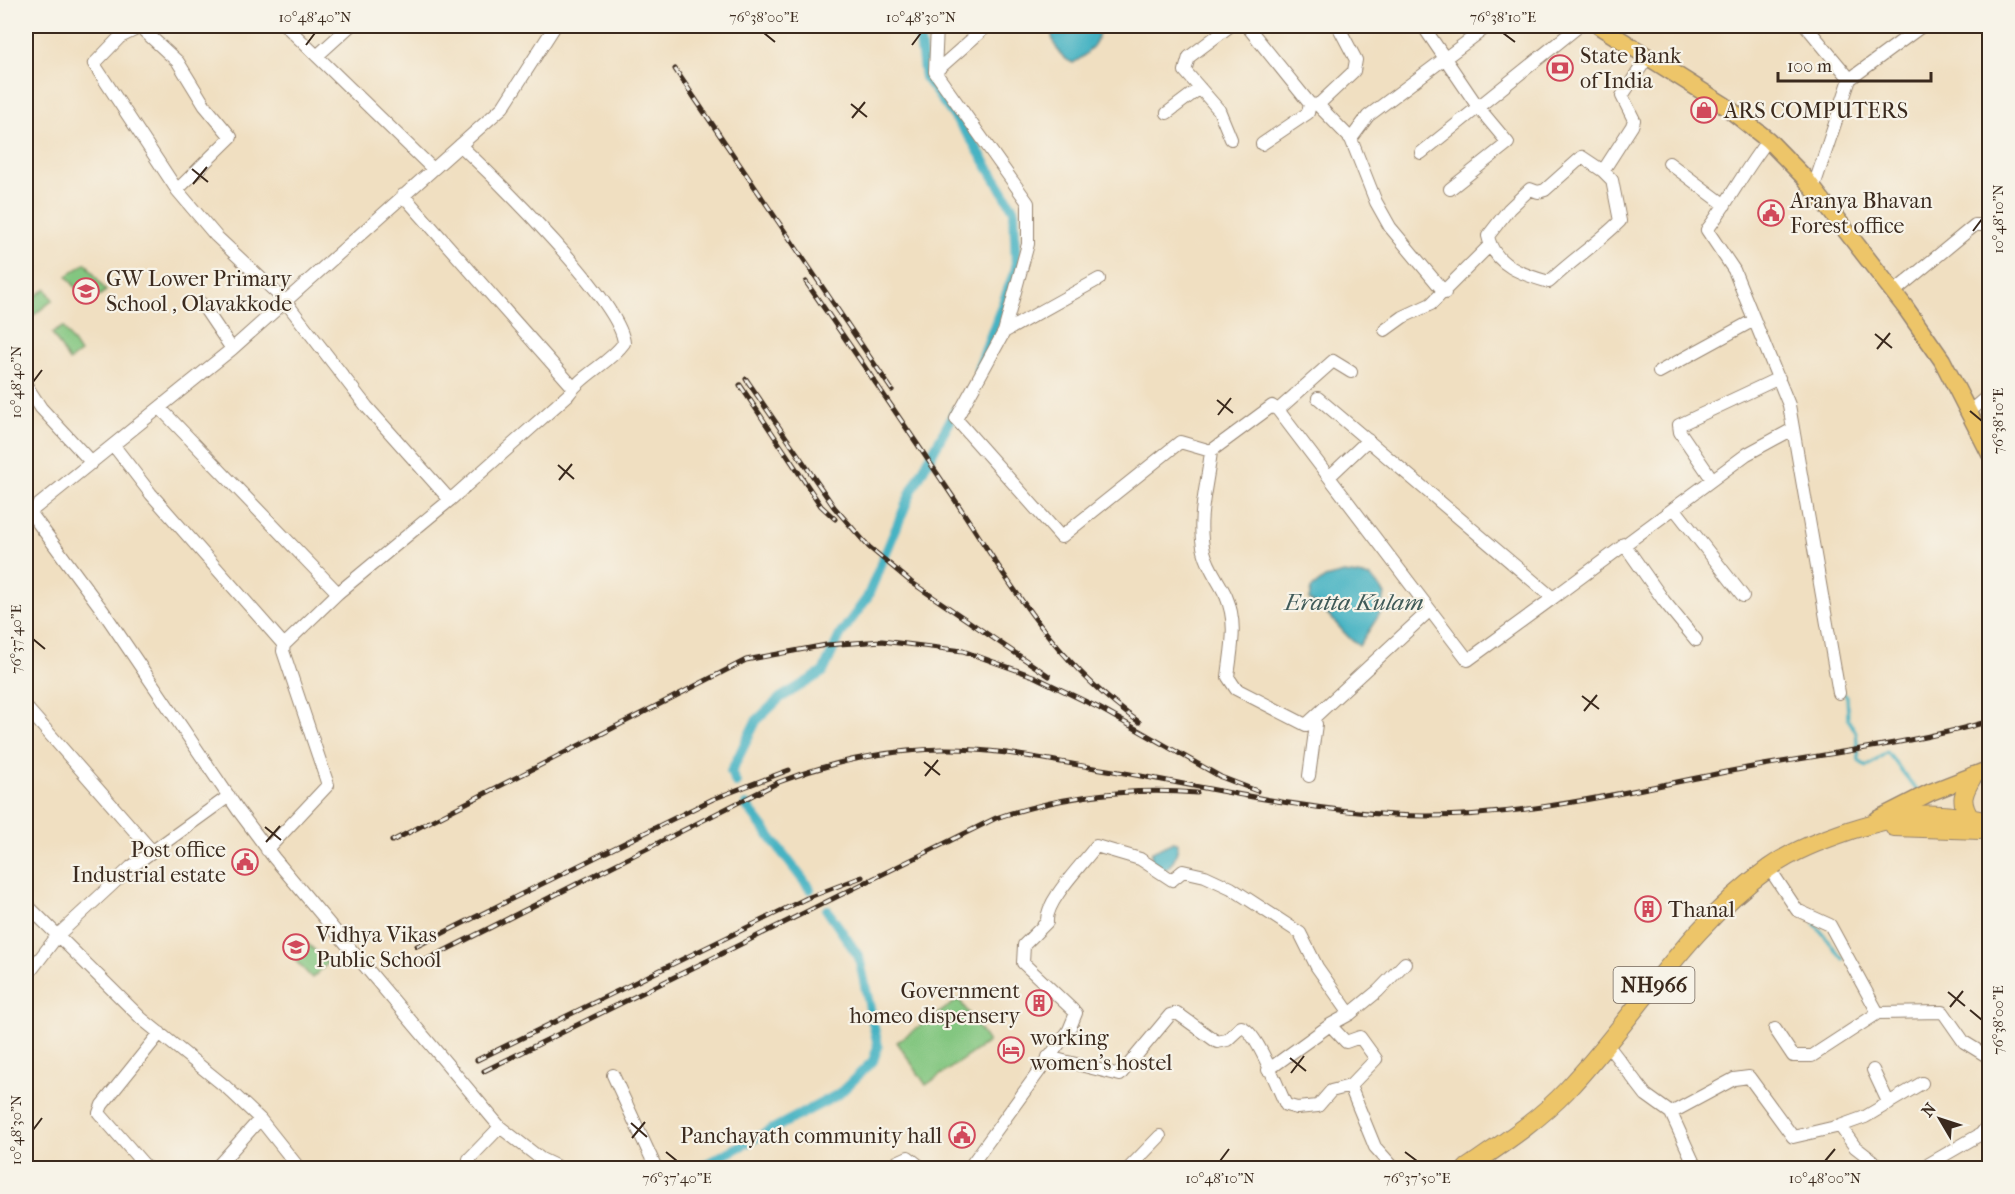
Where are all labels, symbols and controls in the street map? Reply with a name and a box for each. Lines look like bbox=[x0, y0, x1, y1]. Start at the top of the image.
text: 10°48'40"N bbox=[279, 8, 352, 26]
text: 76°38'00"E bbox=[729, 8, 799, 26]
text: 10°48'30"N bbox=[886, 8, 957, 26]
text: 76°38'10"E bbox=[1470, 8, 1536, 26]
place label: State Bank of India bbox=[1580, 43, 1682, 94]
scale bar bbox=[1778, 45, 1931, 83]
bank icon: State Bank of India bbox=[1545, 53, 1575, 83]
text: 100 m bbox=[1787, 56, 1832, 77]
shop icon: ARS COMPUTERS bbox=[1689, 95, 1719, 125]
place label: ARS COMPUTERS bbox=[1723, 98, 1908, 124]
text: 10°48'10"N bbox=[1989, 184, 2007, 254]
place label: Aranya Bhavan Forest office bbox=[1789, 188, 1933, 239]
public building icon: Aranya Bhavan Forest office bbox=[1756, 198, 1786, 228]
place label: GW Lower Primary School , Olavakkode bbox=[106, 266, 293, 317]
school or university icon: GW Lower Primary School , Olavakkode bbox=[71, 276, 101, 306]
text: 10°48'40"N bbox=[7, 345, 25, 418]
text: 76°38'10"E bbox=[1989, 388, 2007, 454]
water label: Eratta Kulam bbox=[1282, 588, 1424, 616]
text: 76°37'40"E bbox=[7, 604, 25, 674]
place label: Post office Industrial estate bbox=[72, 837, 226, 888]
public building icon: Post office Industrial estate bbox=[230, 847, 260, 877]
building icon: Thanal bbox=[1633, 894, 1663, 924]
place label: Thanal bbox=[1668, 897, 1735, 923]
place label: Vidhya Vikas Public School bbox=[315, 922, 441, 973]
school or university icon: Vidhya Vikas Public School bbox=[281, 932, 311, 962]
road number: NH966 bbox=[1614, 967, 1694, 1003]
place label: Government homeo dispensery bbox=[849, 978, 1021, 1029]
text: 76°38'00"E bbox=[1989, 985, 2007, 1055]
building icon: Government homeo dispensery bbox=[1024, 988, 1054, 1018]
place label: working women's hostel bbox=[1029, 1025, 1172, 1076]
hotel icon: working women's hostel bbox=[996, 1035, 1026, 1065]
north arrow bbox=[1910, 1089, 1970, 1149]
text: 10°48'30"N bbox=[7, 1094, 25, 1165]
text: N bbox=[1918, 1099, 1940, 1121]
public building icon: Panchayath community hall bbox=[947, 1120, 977, 1150]
place label: Panchayath community hall bbox=[680, 1123, 942, 1149]
text: 76°37'40"E bbox=[642, 1169, 712, 1187]
text: 10°48'10"N bbox=[1185, 1169, 1255, 1187]
text: 76°37'50"E bbox=[1383, 1169, 1451, 1187]
text: 10°48'00"N bbox=[1789, 1169, 1862, 1187]

